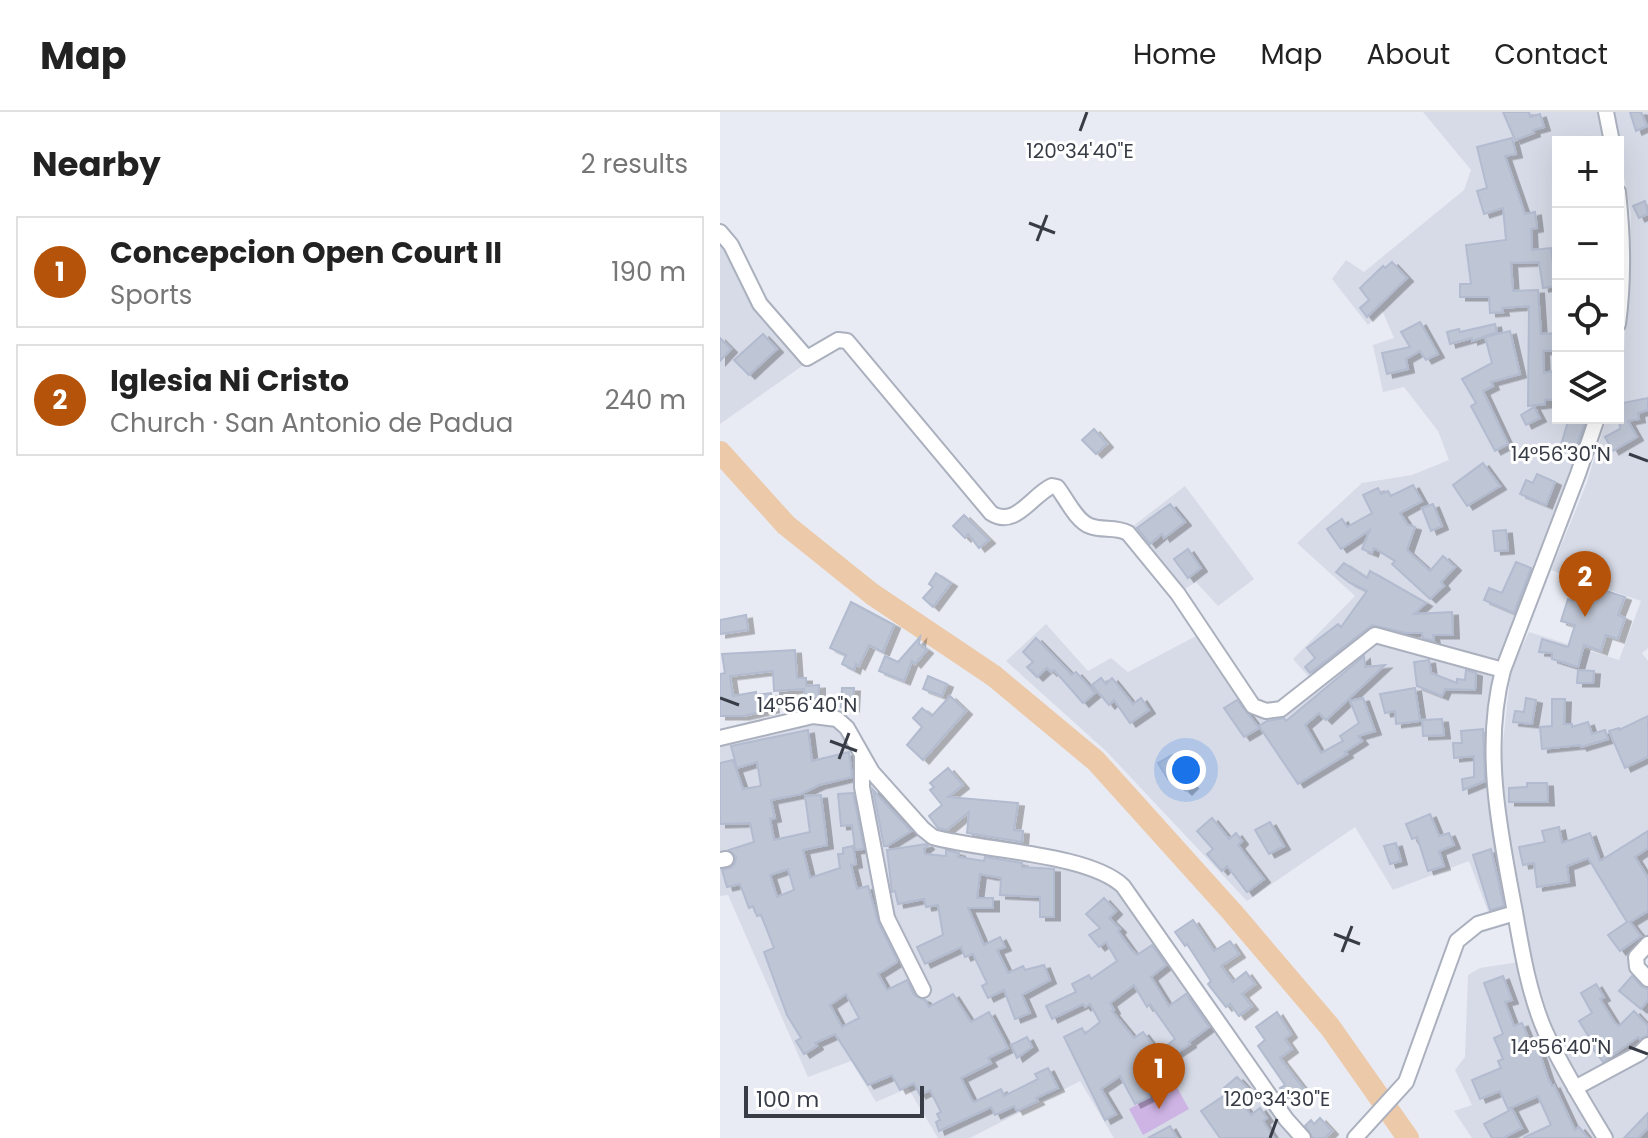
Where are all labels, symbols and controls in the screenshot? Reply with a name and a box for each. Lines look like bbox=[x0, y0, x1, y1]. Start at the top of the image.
text: Map bbox=[40, 29, 127, 82]
text: Home bbox=[1133, 35, 1216, 74]
text: Map bbox=[1260, 35, 1322, 74]
text: About bbox=[1366, 35, 1450, 74]
text: Contact bbox=[1494, 35, 1608, 74]
map controls bbox=[1552, 136, 1624, 424]
button: + bbox=[1552, 136, 1624, 208]
text: 120°34'40"E bbox=[1026, 137, 1134, 165]
text: Nearby bbox=[32, 140, 161, 188]
text: 2 results bbox=[581, 146, 688, 182]
button: − bbox=[1552, 208, 1624, 280]
text: Concepcion Open Court II bbox=[110, 231, 502, 274]
text: 1 bbox=[55, 254, 65, 290]
text: 190 m bbox=[611, 254, 686, 290]
text: Sports bbox=[110, 277, 192, 313]
button: locate bbox=[1552, 280, 1624, 352]
button: layers bbox=[1552, 352, 1624, 424]
text: Iglesia Ni Cristo bbox=[110, 359, 349, 402]
text: 2 bbox=[53, 382, 67, 418]
text: 240 m bbox=[605, 382, 686, 418]
text: Church · San Antonio de Padua bbox=[110, 405, 513, 441]
text: 14°56'30"N bbox=[1511, 440, 1611, 468]
pin: 2 bbox=[1559, 551, 1611, 617]
text: 14°56'40"N bbox=[757, 691, 857, 719]
your location bbox=[1166, 750, 1206, 790]
text: 14°56'40"N bbox=[1511, 1033, 1611, 1061]
pin: 1 bbox=[1133, 1043, 1185, 1109]
scale bar bbox=[744, 1082, 924, 1118]
text: 100 m bbox=[756, 1084, 819, 1115]
text: 120°34'30"E bbox=[1224, 1085, 1330, 1113]

